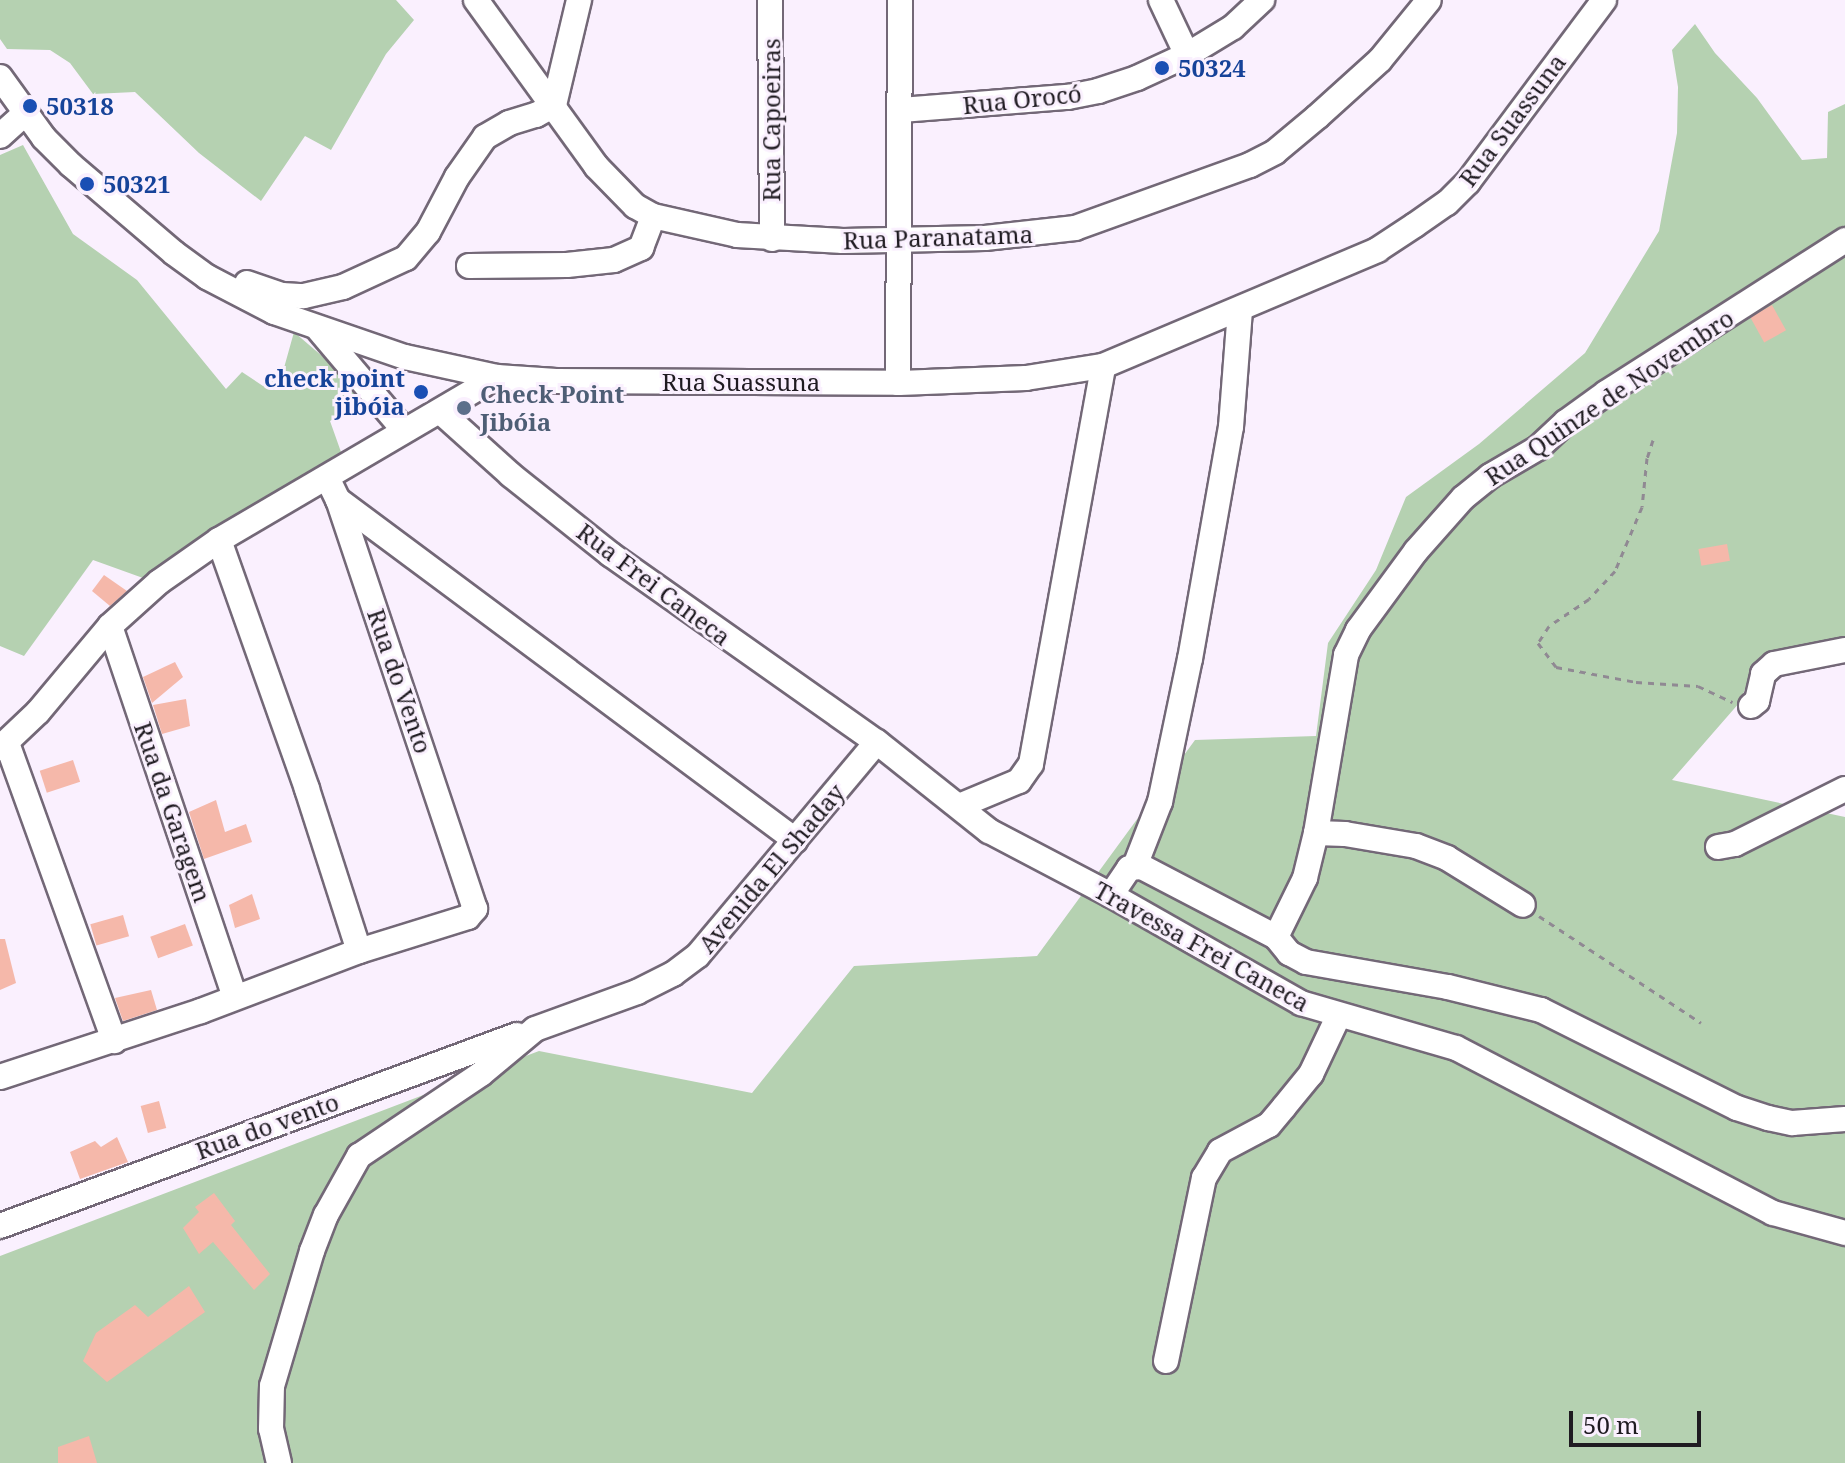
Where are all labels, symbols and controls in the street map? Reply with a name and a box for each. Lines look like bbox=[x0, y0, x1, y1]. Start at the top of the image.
street label: Rua Capoeiras bbox=[757, 38, 785, 202]
street label: Rua Suassuna bbox=[1453, 48, 1571, 192]
place label: 50324 bbox=[1178, 54, 1246, 82]
marker: 50324 bbox=[1153, 59, 1171, 77]
street label: Rua Orocó bbox=[961, 78, 1083, 120]
place label: 50318 bbox=[46, 92, 114, 120]
marker: 50318 bbox=[21, 97, 39, 115]
place label: 50321 bbox=[103, 170, 171, 198]
marker: 50321 bbox=[78, 175, 96, 193]
street label: Rua Paranatama bbox=[842, 219, 1034, 255]
street label: Rua Quinze de Novembro bbox=[1479, 303, 1739, 491]
place label: check point jibóia bbox=[264, 364, 405, 420]
street label: Rua Suassuna bbox=[662, 368, 820, 396]
place label: Check Point Jibóia bbox=[480, 380, 624, 436]
marker: check point jibóia bbox=[412, 383, 430, 401]
marker: Check Point Jibóia bbox=[455, 399, 473, 417]
street label: Rua Frei Caneca bbox=[572, 517, 736, 651]
street label: Rua do Vento bbox=[362, 605, 438, 757]
street label: Rua da Garagem bbox=[129, 718, 217, 906]
street label: Avenida El Shaday bbox=[692, 778, 850, 958]
street label: Travessa Frei Caneca bbox=[1089, 875, 1315, 1017]
street label: Rua do vento bbox=[192, 1087, 342, 1165]
scale bar bbox=[1573, 1395, 1705, 1445]
text: 50 m bbox=[1583, 1408, 1639, 1441]

